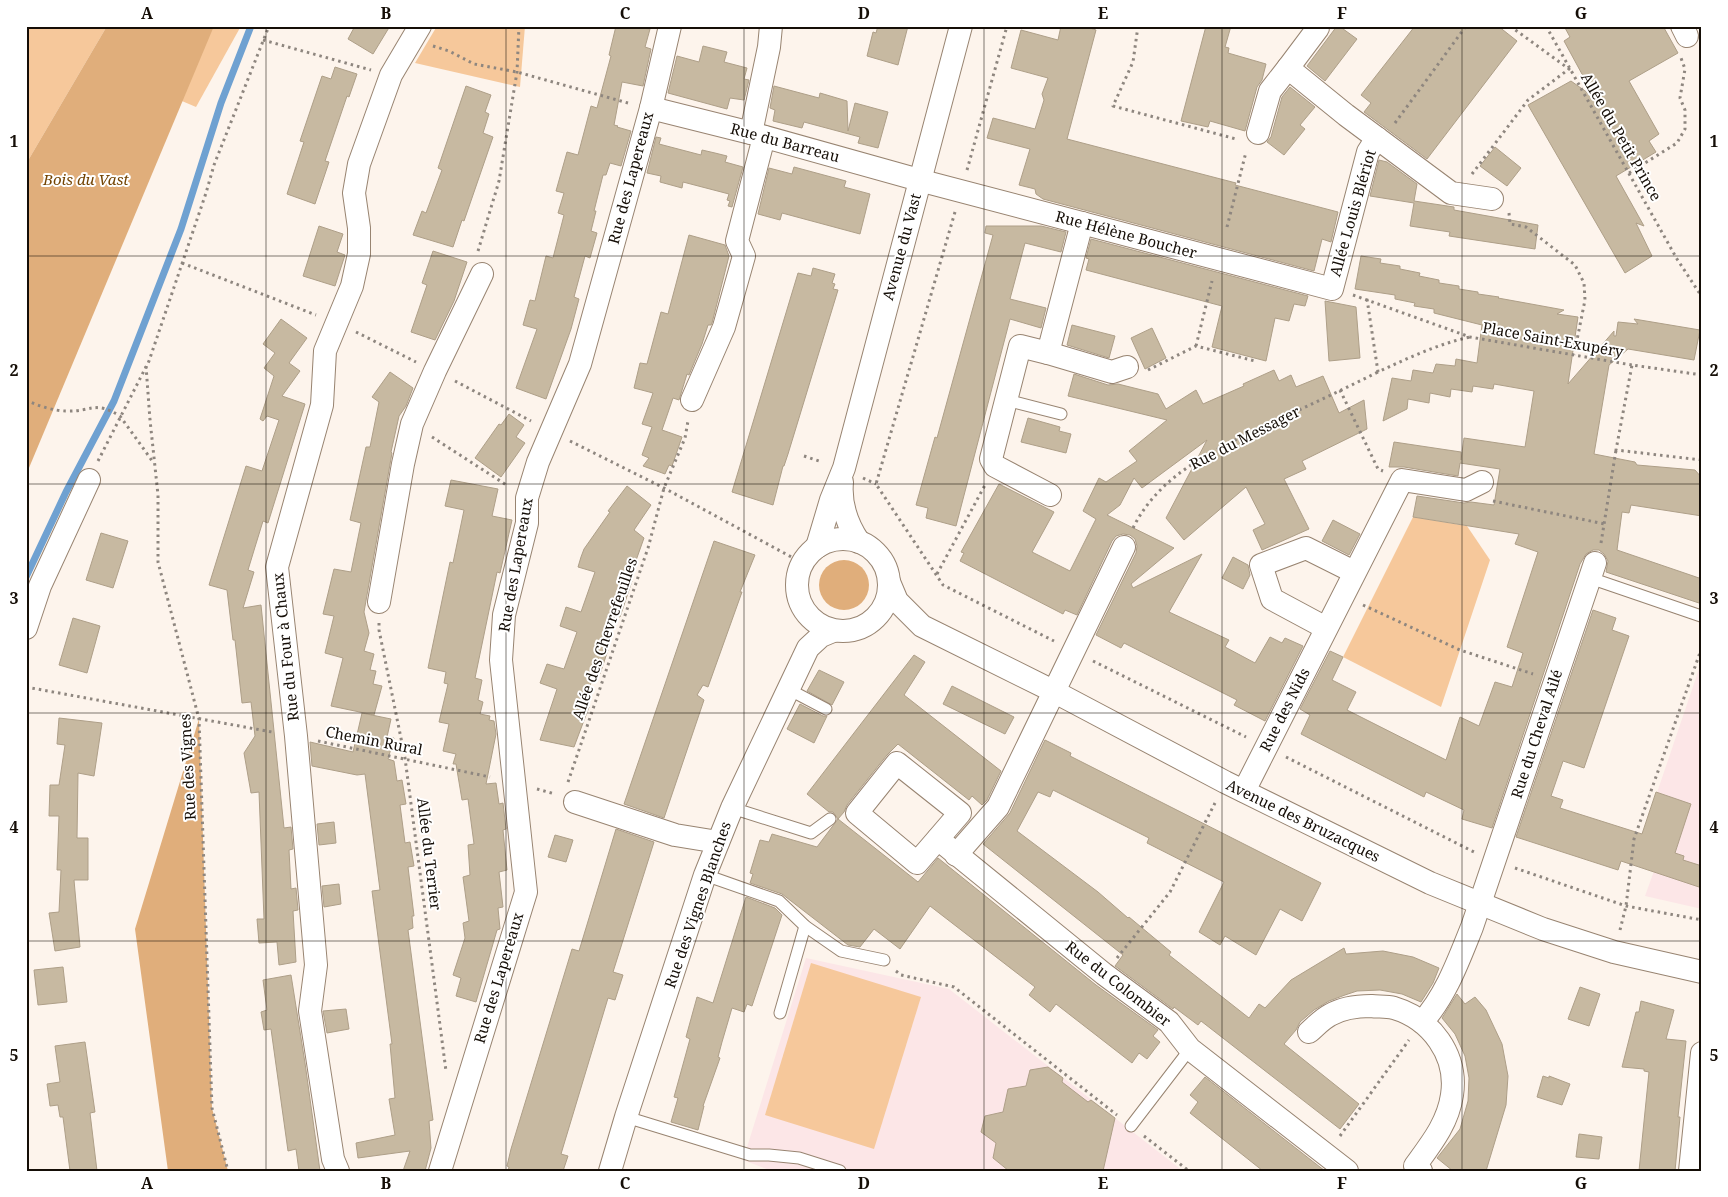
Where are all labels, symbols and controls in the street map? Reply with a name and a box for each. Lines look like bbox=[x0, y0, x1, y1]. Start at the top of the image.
text: A bbox=[141, 2, 154, 24]
text: B bbox=[381, 2, 392, 24]
text: C bbox=[620, 2, 631, 24]
text: D bbox=[858, 2, 870, 24]
text: E bbox=[1098, 2, 1108, 24]
text: F bbox=[1337, 2, 1347, 24]
text: G bbox=[1575, 2, 1587, 24]
street label: Allée du Petit Prince bbox=[1577, 69, 1667, 204]
street label: Rue des Lapereaux bbox=[603, 109, 657, 246]
street label: Rue du Barreau bbox=[728, 118, 843, 166]
text: 1 bbox=[9, 130, 19, 152]
text: 1 bbox=[1709, 130, 1719, 152]
street label: Allée Louis Blériot bbox=[1324, 147, 1380, 278]
park label: Bois du Vast bbox=[42, 169, 129, 189]
street label: Avenue du Vast bbox=[877, 191, 925, 302]
street label: Rue Hélène Boucher bbox=[1053, 206, 1199, 263]
street label: Place Saint-Exupéry bbox=[1481, 317, 1626, 361]
text: 2 bbox=[9, 359, 19, 381]
text: 2 bbox=[1709, 359, 1719, 381]
street label: Rue du Messager bbox=[1186, 401, 1303, 474]
street label: Rue des Lapereaux bbox=[493, 496, 537, 634]
street label: Allée des Chevrefeuilles bbox=[567, 555, 641, 722]
street label: Rue du Four à Chaux bbox=[267, 572, 303, 722]
text: 3 bbox=[9, 587, 19, 609]
text: 3 bbox=[1709, 587, 1719, 609]
street label: Rue des Nids bbox=[1254, 664, 1314, 755]
street label: Rue du Cheval Ailé bbox=[1506, 667, 1566, 801]
street label: Rue des Vignes bbox=[174, 713, 200, 821]
street label: Chemin Rural bbox=[324, 721, 425, 759]
street label: Avenue des Bruzacques bbox=[1223, 774, 1384, 866]
street label: Allée du Terrier bbox=[413, 797, 447, 911]
text: 4 bbox=[9, 816, 19, 838]
text: 4 bbox=[1709, 816, 1719, 838]
street label: Rue des Vignes Blanches bbox=[659, 819, 735, 991]
street label: Rue des Lapereaux bbox=[469, 909, 528, 1046]
street label: Rue du Colombier bbox=[1062, 936, 1175, 1031]
text: 5 bbox=[9, 1044, 19, 1066]
text: 5 bbox=[1709, 1044, 1719, 1066]
text: A bbox=[141, 1172, 154, 1194]
text: B bbox=[381, 1172, 392, 1194]
text: C bbox=[620, 1172, 631, 1194]
text: D bbox=[858, 1172, 870, 1194]
text: E bbox=[1098, 1172, 1108, 1194]
text: F bbox=[1337, 1172, 1347, 1194]
text: G bbox=[1575, 1172, 1587, 1194]

